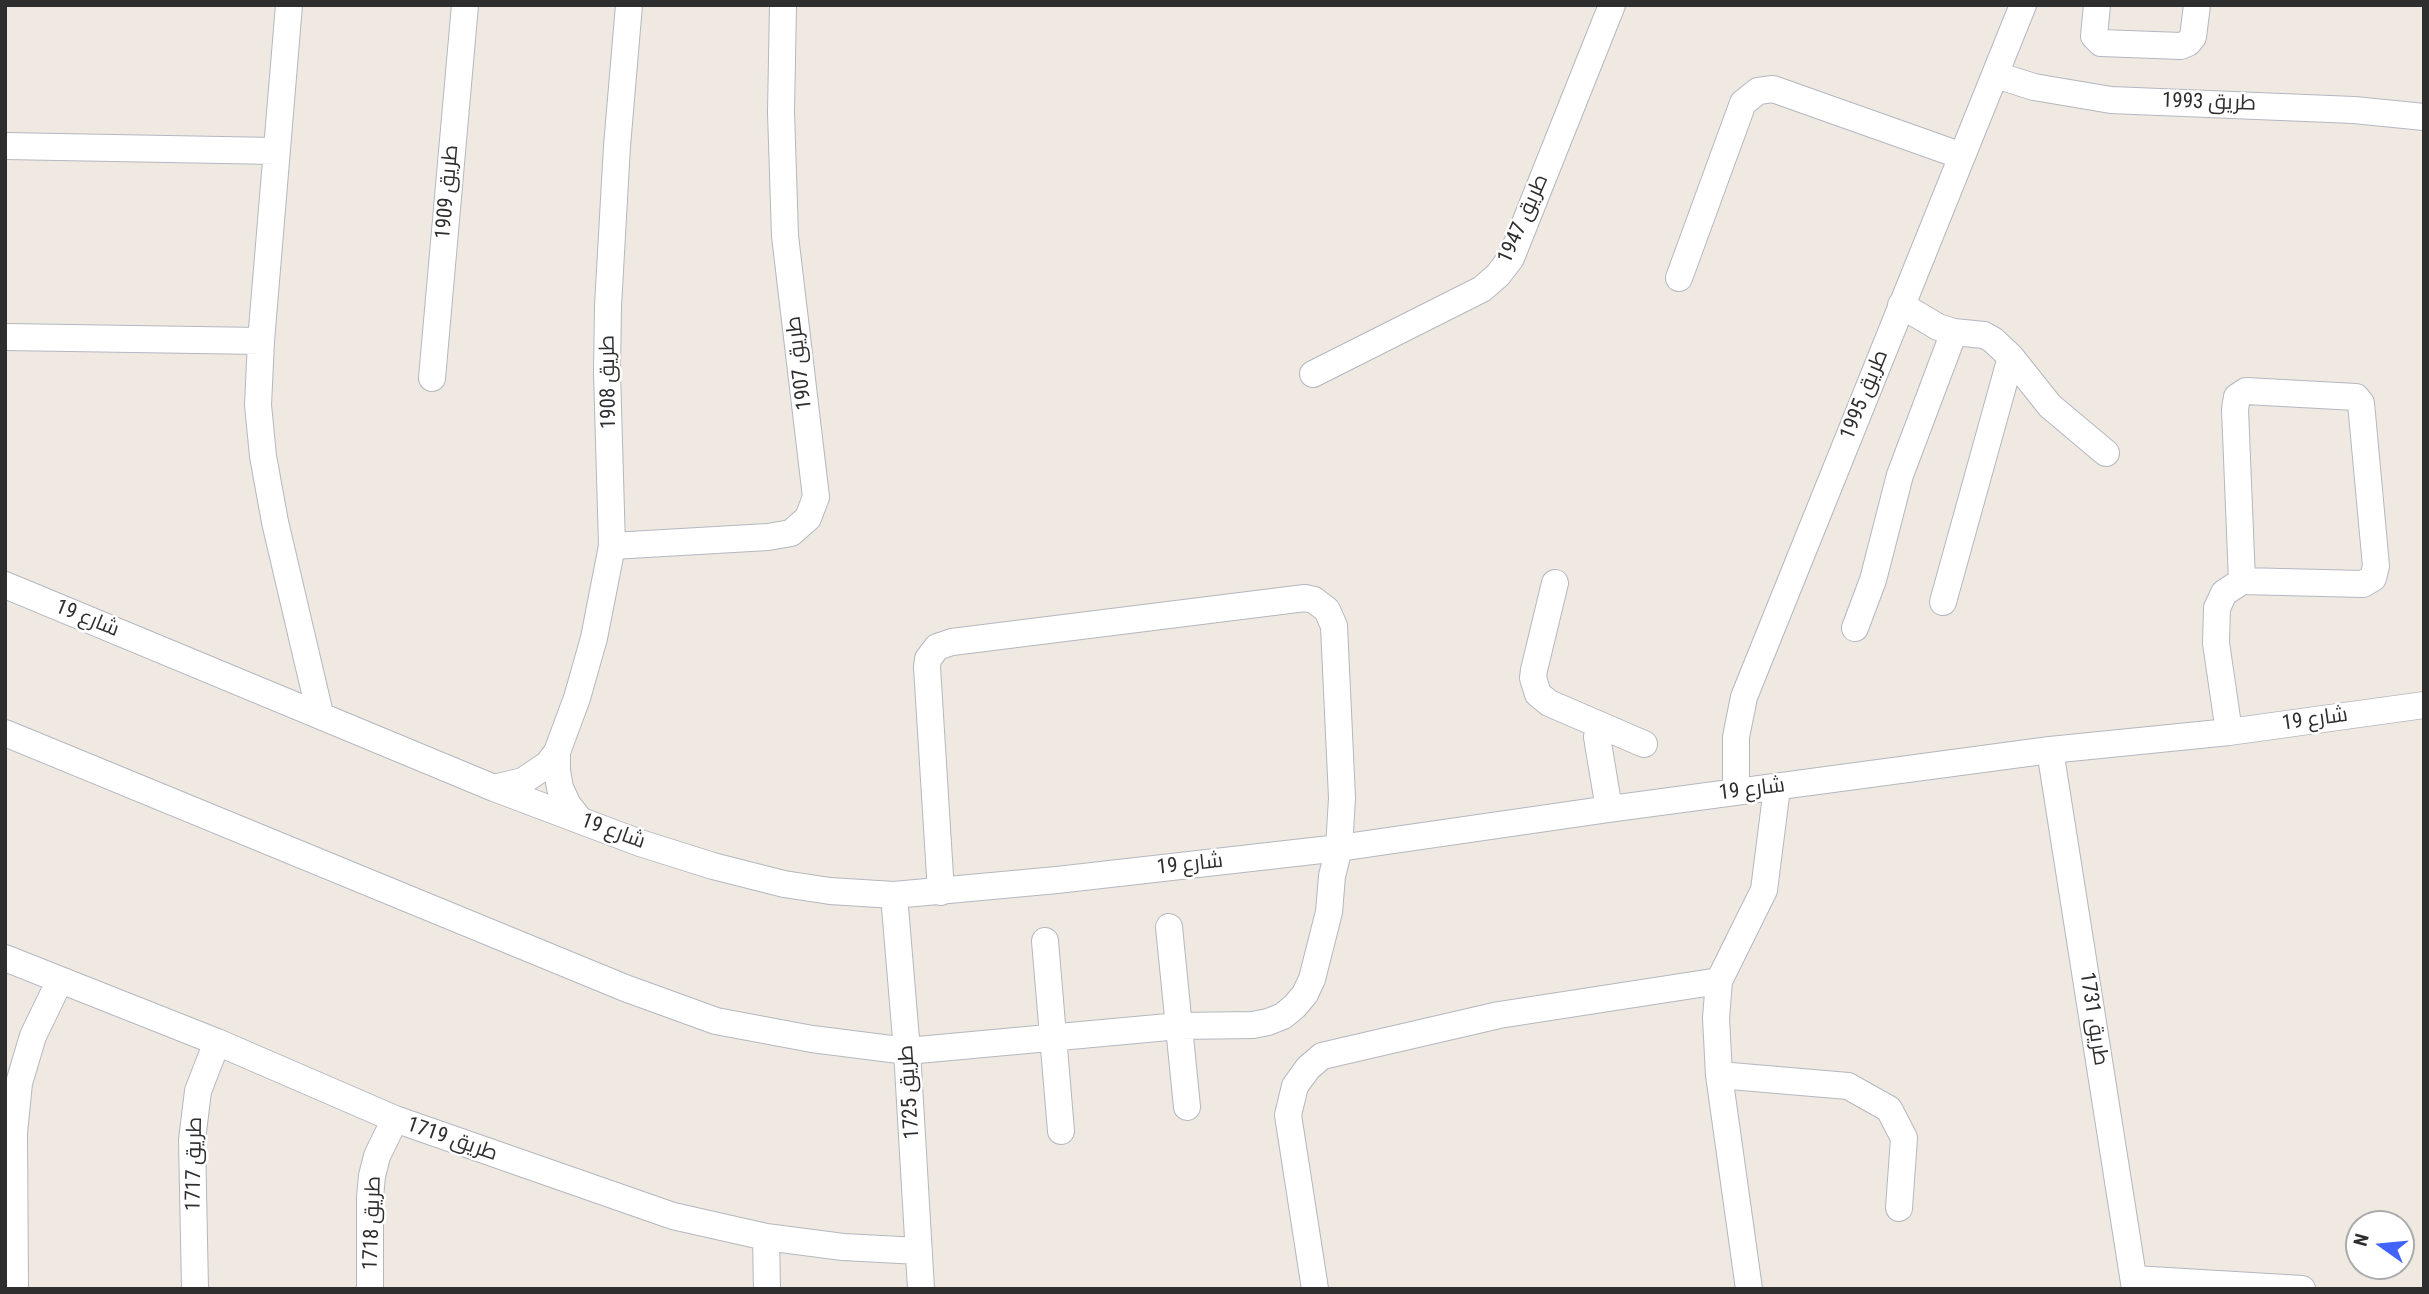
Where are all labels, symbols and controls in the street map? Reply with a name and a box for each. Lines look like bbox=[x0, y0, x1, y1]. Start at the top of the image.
street label: طريق 1993 bbox=[2161, 89, 2257, 117]
street label: طريق 1909 bbox=[431, 144, 465, 240]
street label: طريق 1947 bbox=[1493, 171, 1555, 267]
street label: طريق 1907 bbox=[782, 315, 818, 411]
street label: طريق 1908 bbox=[596, 335, 622, 429]
street label: طريق 1995 bbox=[1836, 347, 1894, 443]
street label: شارع 19 bbox=[52, 595, 122, 643]
street label: شارع 19 bbox=[2280, 703, 2350, 737]
street label: شارع 19 bbox=[1718, 773, 1786, 807]
street label: شارع 19 bbox=[578, 809, 648, 855]
street label: شارع 19 bbox=[1156, 849, 1224, 881]
street label: طريق 1731 bbox=[2073, 970, 2113, 1068]
street label: طريق 1725 bbox=[894, 1044, 926, 1140]
street label: طريق 1719 bbox=[403, 1113, 501, 1167]
street label: طريق 1717 bbox=[182, 1117, 208, 1211]
street label: طريق 1718 bbox=[359, 1175, 387, 1271]
north arrow bbox=[2345, 1210, 2415, 1280]
text: N bbox=[2349, 1231, 2374, 1249]

